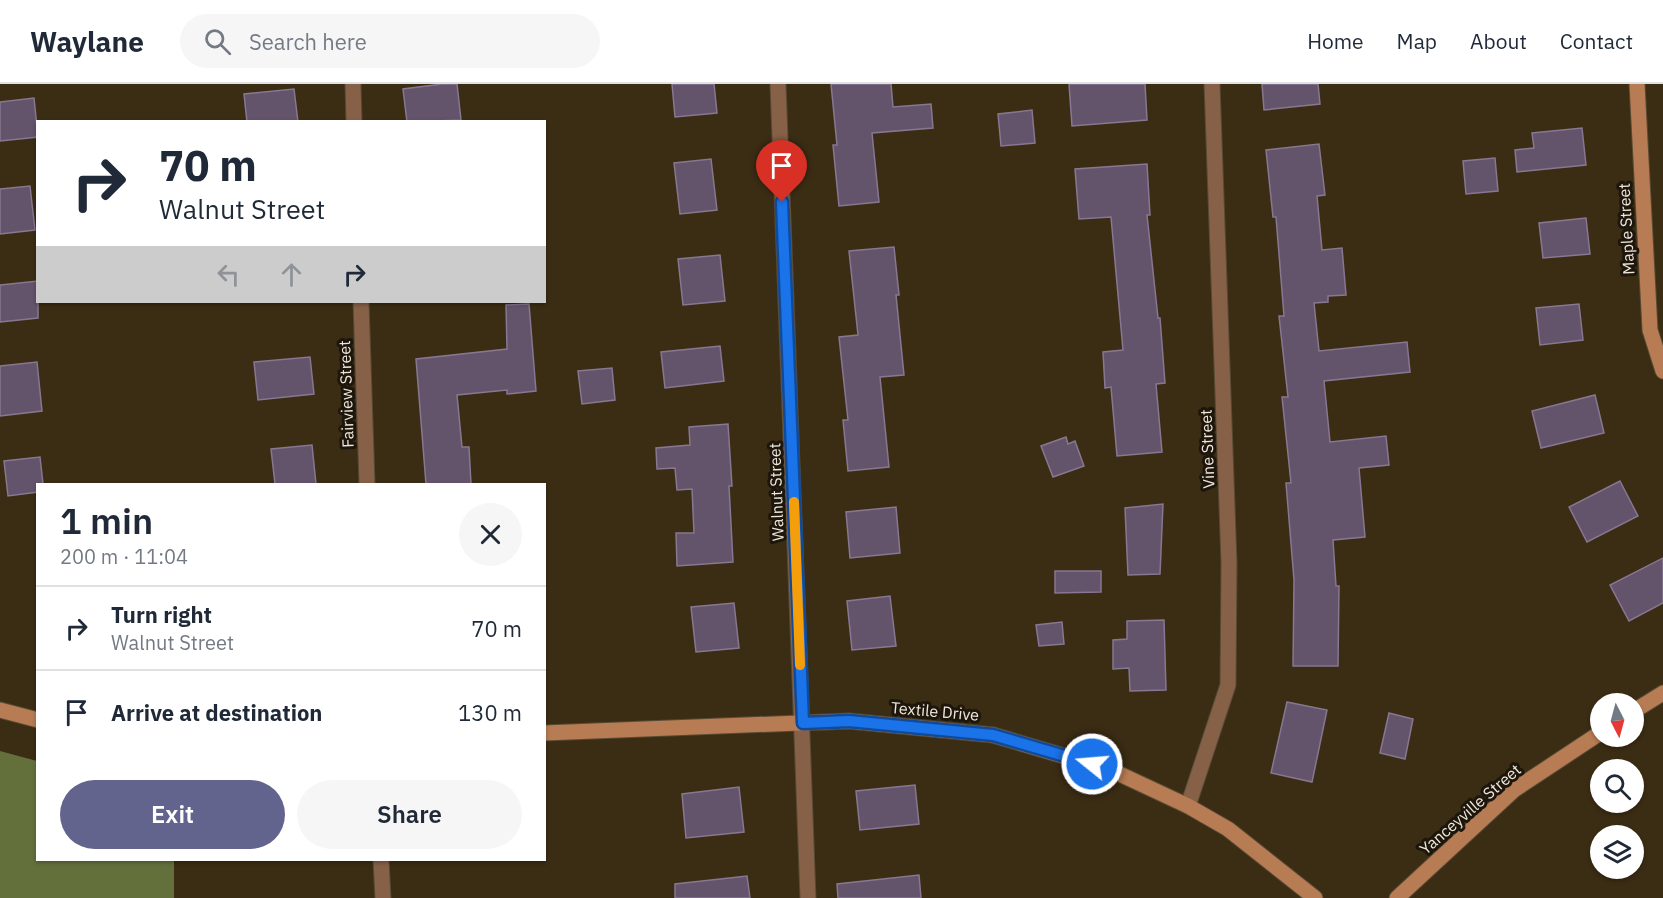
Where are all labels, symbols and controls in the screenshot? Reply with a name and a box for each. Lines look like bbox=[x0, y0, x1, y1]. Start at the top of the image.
search box bbox=[180, 14, 600, 68]
text: Waylane bbox=[30, 23, 144, 60]
icon: search bbox=[201, 25, 234, 58]
text: Search here bbox=[249, 27, 367, 56]
text: Home bbox=[1307, 27, 1364, 55]
text: Map bbox=[1397, 27, 1437, 55]
text: About bbox=[1470, 27, 1527, 55]
text: Contact bbox=[1560, 27, 1633, 55]
text: 70 m bbox=[159, 138, 257, 193]
pin bbox=[756, 140, 807, 202]
icon: right bbox=[60, 144, 138, 222]
icon: arrive bbox=[765, 149, 798, 182]
street label: Maple Street bbox=[1614, 183, 1638, 275]
text: Walnut Street bbox=[159, 191, 325, 226]
icon: left bbox=[212, 258, 245, 291]
icon: ahead bbox=[275, 258, 308, 291]
icon: right bbox=[338, 258, 371, 291]
street label: Fairview Street bbox=[334, 340, 358, 448]
street label: Vine Street bbox=[1196, 409, 1218, 489]
street label: Walnut Street bbox=[764, 442, 788, 542]
text: 1 min bbox=[60, 497, 153, 544]
button: close bbox=[459, 503, 522, 566]
text: 200 m · 11:04 bbox=[60, 543, 188, 570]
text: Turn right bbox=[111, 600, 212, 629]
icon: right bbox=[60, 612, 93, 645]
text: 70 m bbox=[471, 614, 522, 643]
text: Walnut Street bbox=[111, 629, 234, 656]
north arrow bbox=[1590, 693, 1644, 747]
map controls bbox=[1590, 693, 1644, 879]
icon: arrive bbox=[60, 696, 93, 729]
street label: Textile Drive bbox=[890, 697, 980, 725]
text: Arrive at destination bbox=[111, 698, 322, 727]
text: 130 m bbox=[458, 698, 522, 727]
position arrow bbox=[1060, 732, 1124, 796]
street label: Yanceyville Street bbox=[1415, 759, 1525, 859]
button: search bbox=[1590, 759, 1644, 813]
button: Exit bbox=[60, 780, 285, 849]
button: Share bbox=[297, 780, 522, 849]
button: layers bbox=[1590, 825, 1644, 879]

